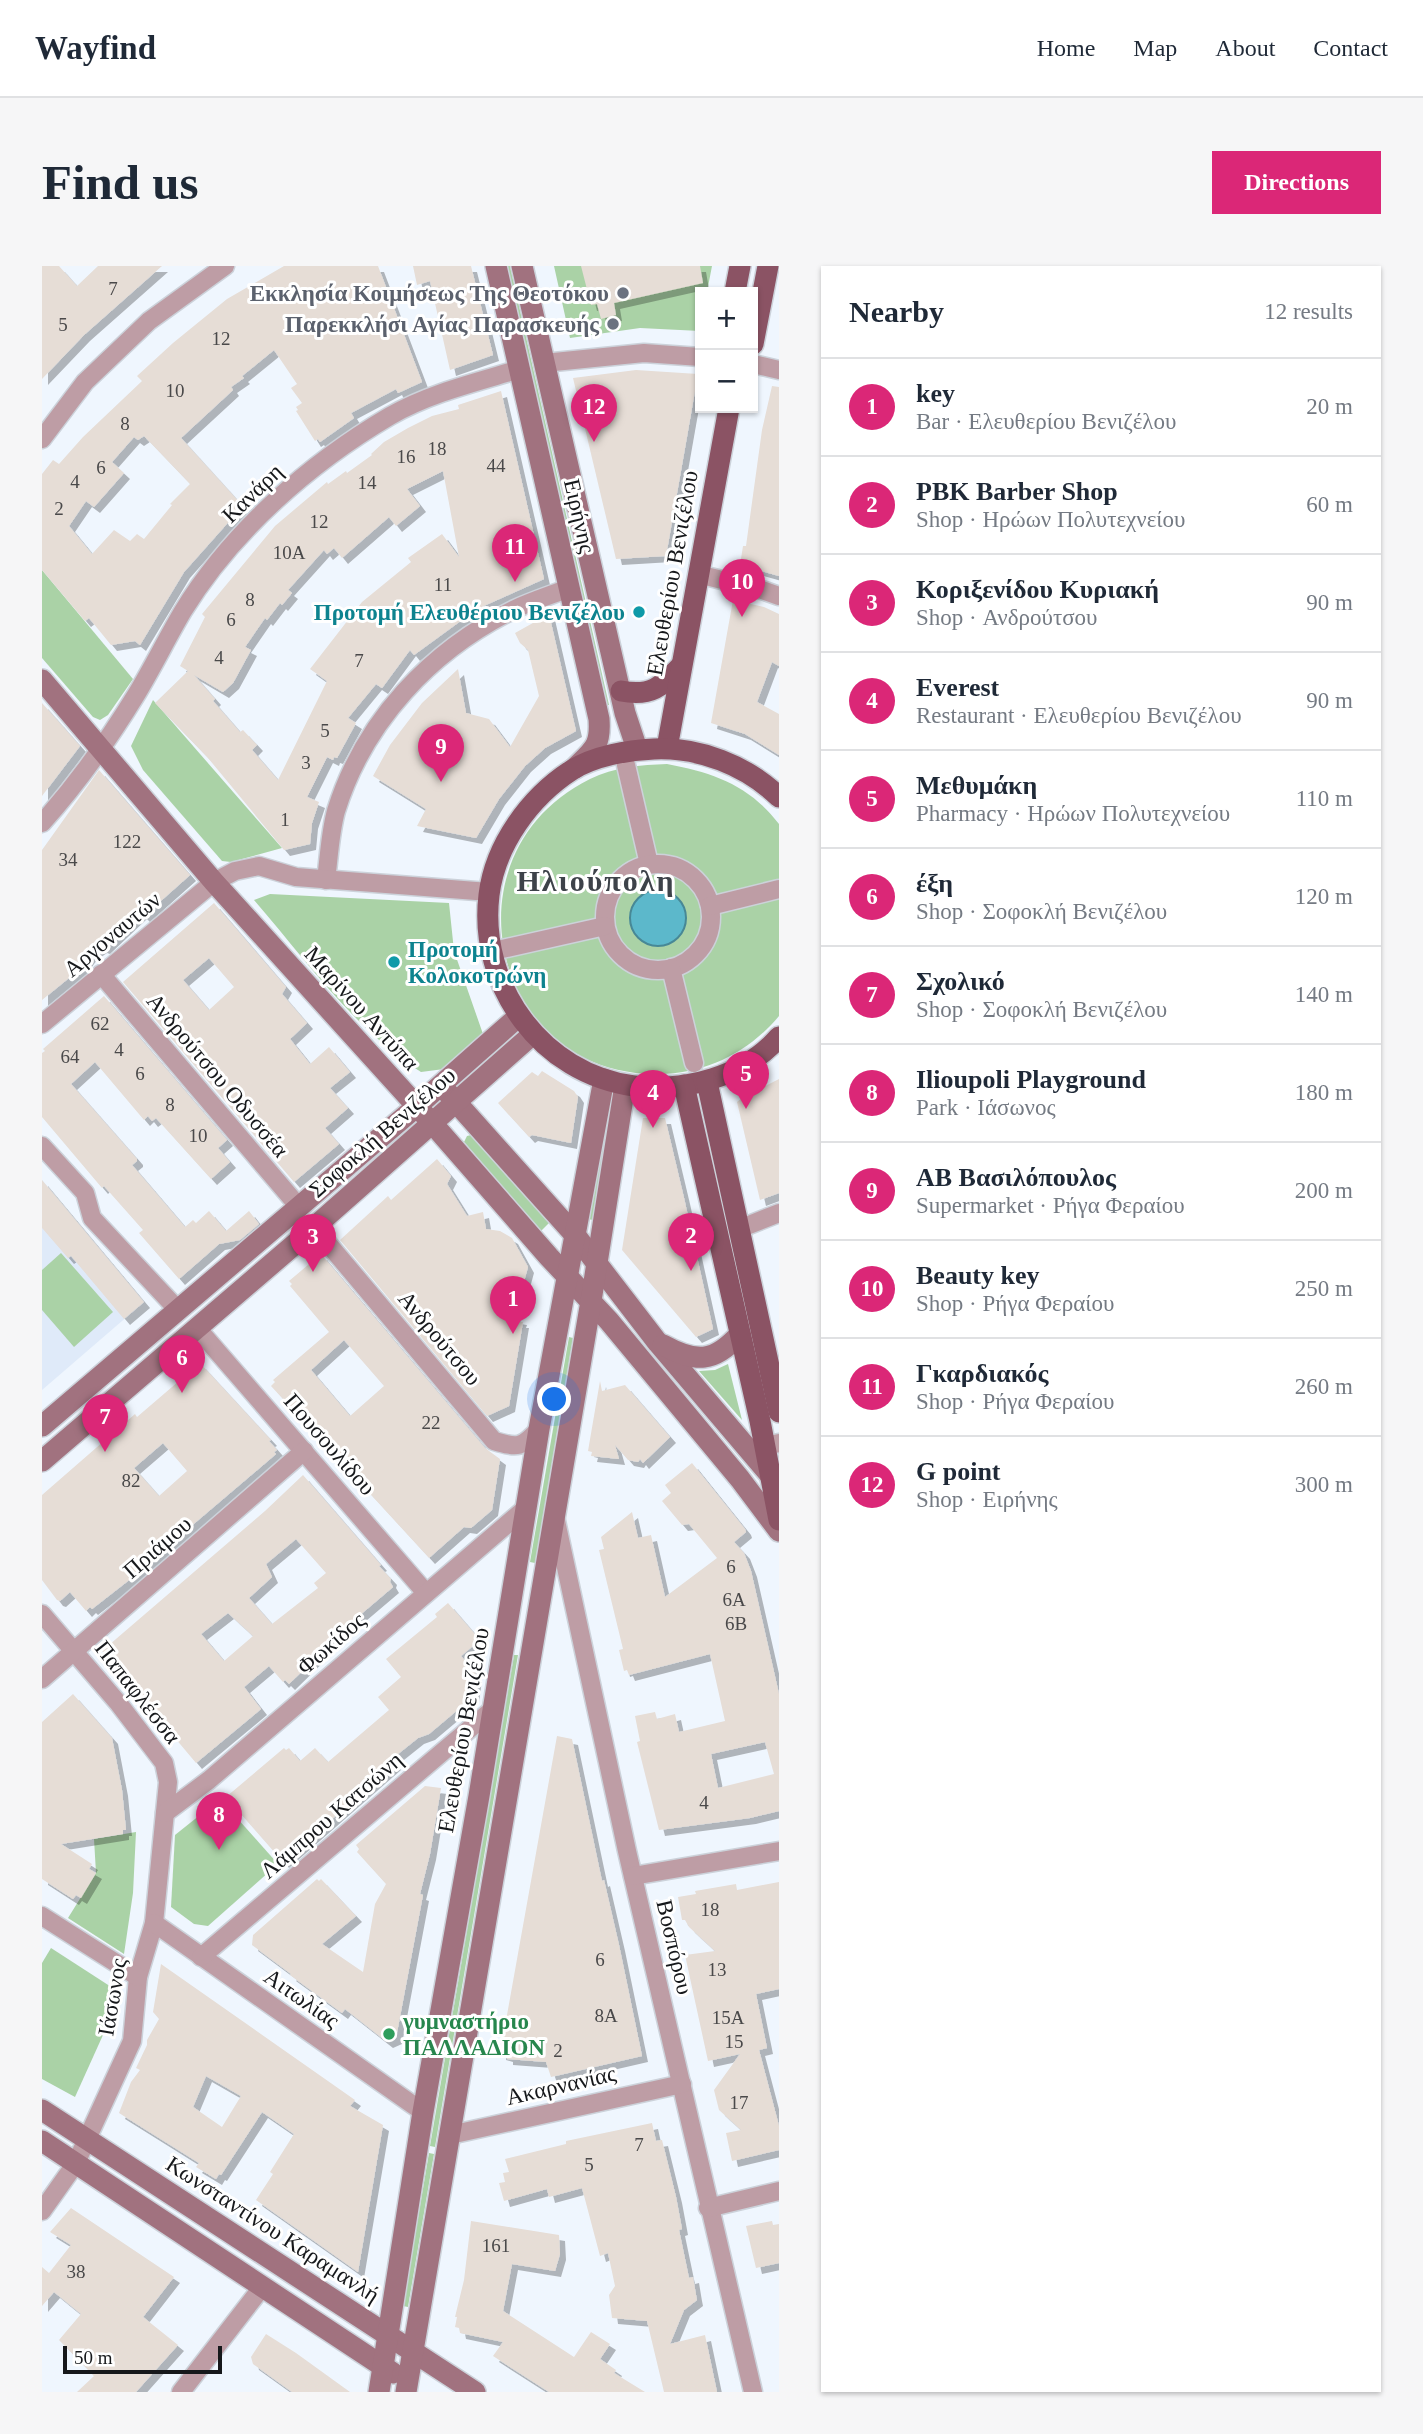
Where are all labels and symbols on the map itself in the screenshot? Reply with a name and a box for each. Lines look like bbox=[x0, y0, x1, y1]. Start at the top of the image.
house number: 7 bbox=[108, 278, 118, 299]
place label: Εκκλησία Κοιμήσεως Της Θεοτόκου bbox=[250, 281, 609, 306]
marker: Εκκλησία Κοιμήσεως Της Θεοτόκου bbox=[615, 285, 631, 301]
place label: Παρεκκλήσι Αγίας Παρασκευής bbox=[285, 312, 599, 337]
house number: 5 bbox=[58, 314, 68, 335]
marker: Παρεκκλήσι Αγίας Παρασκευής bbox=[605, 316, 621, 332]
house number: 12 bbox=[212, 328, 231, 349]
house number: 10 bbox=[166, 380, 185, 401]
pin: 12 bbox=[571, 384, 617, 442]
house number: 8 bbox=[120, 413, 130, 434]
house number: 18 bbox=[428, 438, 447, 459]
house number: 16 bbox=[397, 446, 416, 467]
house number: 44 bbox=[487, 455, 506, 476]
house number: 6 bbox=[96, 457, 106, 478]
street label: Κανάρη bbox=[217, 459, 288, 528]
street label: Ελευθερίου Βενιζέλου bbox=[642, 468, 703, 678]
house number: 4 bbox=[70, 471, 80, 492]
house number: 14 bbox=[358, 472, 377, 493]
street label: Ειρήνης bbox=[559, 477, 600, 556]
house number: 2 bbox=[54, 498, 64, 519]
house number: 12 bbox=[310, 511, 329, 532]
pin: 11 bbox=[492, 524, 538, 582]
house number: 10Α bbox=[273, 542, 306, 563]
pin: 10 bbox=[719, 559, 765, 617]
house number: 11 bbox=[434, 574, 452, 595]
house number: 8 bbox=[245, 589, 255, 610]
place label: Προτομή Ελευθέριου Βενιζέλου bbox=[314, 600, 625, 625]
marker: Προτομή Ελευθέριου Βενιζέλου bbox=[631, 604, 647, 620]
house number: 6 bbox=[226, 609, 236, 630]
house number: 4 bbox=[214, 647, 224, 668]
house number: 7 bbox=[354, 650, 364, 671]
house number: 5 bbox=[320, 720, 330, 741]
pin: 9 bbox=[418, 724, 464, 782]
house number: 3 bbox=[301, 752, 311, 773]
house number: 1 bbox=[280, 809, 290, 830]
house number: 122 bbox=[113, 831, 141, 852]
house number: 34 bbox=[59, 849, 78, 870]
district label: Ηλιούπολη bbox=[516, 864, 676, 897]
street label: Αργοναυτών bbox=[59, 887, 166, 982]
place label: Προτομή Κολοκοτρώνη bbox=[408, 937, 546, 988]
street label: Μαρίνου Αντύπα bbox=[300, 941, 424, 1075]
marker: Προτομή Κολοκοτρώνη bbox=[386, 954, 402, 970]
street label: Ανδρούτσου Οδυσσέα bbox=[142, 988, 293, 1162]
house number: 62 bbox=[91, 1013, 110, 1034]
house number: 4 bbox=[114, 1039, 124, 1060]
house number: 64 bbox=[61, 1046, 80, 1067]
pin: 5 bbox=[723, 1051, 769, 1109]
street label: Σοφοκλή Βενιζέλου bbox=[304, 1062, 460, 1202]
house number: 6 bbox=[135, 1063, 145, 1084]
pin: 4 bbox=[630, 1070, 676, 1128]
house number: 8 bbox=[165, 1094, 175, 1115]
house number: 10 bbox=[189, 1125, 208, 1146]
pin: 2 bbox=[668, 1213, 714, 1271]
pin: 3 bbox=[290, 1214, 336, 1272]
pin: 1 bbox=[490, 1276, 536, 1334]
street label: Ανδρούτσου bbox=[393, 1286, 486, 1390]
pin: 6 bbox=[159, 1335, 205, 1393]
your location bbox=[537, 1382, 571, 1416]
street label: Πουσουλίδου bbox=[279, 1389, 380, 1500]
pin: 7 bbox=[82, 1394, 128, 1452]
house number: 22 bbox=[422, 1412, 441, 1433]
house number: 82 bbox=[122, 1470, 141, 1491]
street label: Πριάμου bbox=[118, 1511, 196, 1584]
house number: 6 bbox=[726, 1556, 736, 1577]
house number: 6Α bbox=[722, 1589, 746, 1610]
street label: Φωκίδος bbox=[292, 1607, 370, 1679]
house number: 6Β bbox=[725, 1613, 747, 1634]
street label: Ελευθερίου Βενιζέλου bbox=[433, 1625, 494, 1835]
street label: Παπαφλέσσα bbox=[90, 1636, 185, 1749]
street label: Λάμπρου Κατσώνη bbox=[255, 1747, 407, 1884]
pin: 8 bbox=[196, 1792, 242, 1850]
house number: 4 bbox=[699, 1792, 709, 1813]
street label: Βοσπόρου bbox=[651, 1897, 698, 1997]
house number: 18 bbox=[701, 1899, 720, 1920]
house number: 6 bbox=[595, 1949, 605, 1970]
street label: Ιάσωνος bbox=[93, 1956, 132, 2038]
house number: 13 bbox=[708, 1959, 727, 1980]
street label: Αιτωλίας bbox=[259, 1964, 344, 2033]
house number: 8Α bbox=[594, 2005, 618, 2026]
house number: 15Α bbox=[712, 2007, 745, 2028]
place label: γυμναστήριο ΠΑΛΛΑΔΙΟΝ bbox=[402, 2009, 545, 2060]
marker: γυμναστήριο ΠΑΛΛΑΔΙΟΝ bbox=[381, 2026, 397, 2042]
house number: 15 bbox=[725, 2031, 744, 2052]
house number: 2 bbox=[553, 2040, 563, 2061]
street label: Ακαρνανίας bbox=[504, 2061, 618, 2110]
house number: 17 bbox=[730, 2092, 749, 2113]
house number: 7 bbox=[634, 2134, 644, 2155]
street label: Κωνσταντίνου Καραμανλή bbox=[162, 2151, 384, 2308]
house number: 5 bbox=[584, 2154, 594, 2175]
house number: 161 bbox=[482, 2235, 510, 2256]
house number: 38 bbox=[67, 2261, 86, 2282]
scale bar bbox=[63, 2343, 222, 2375]

